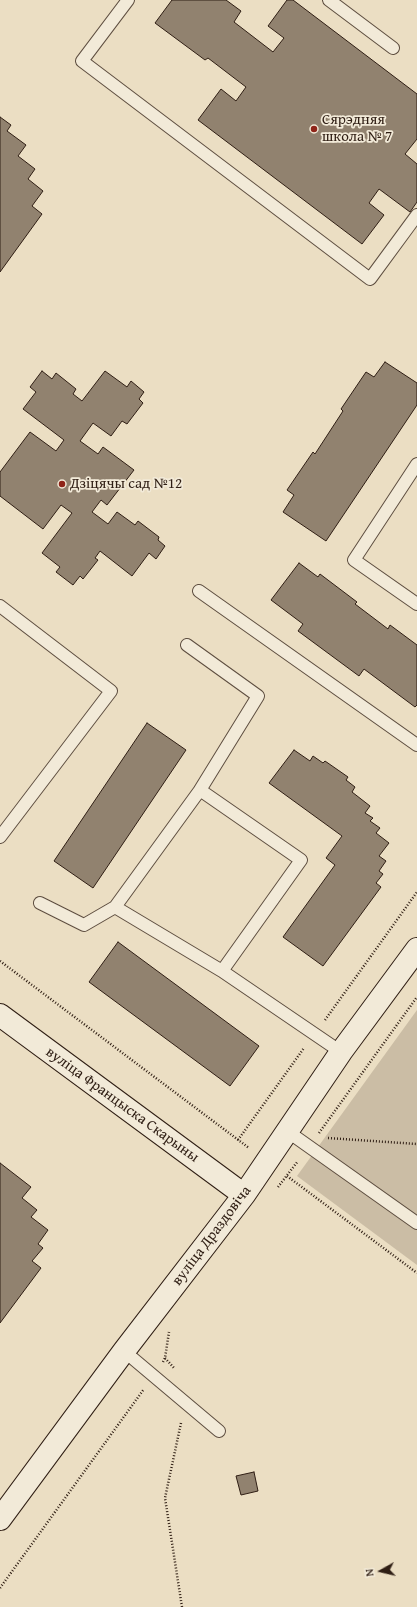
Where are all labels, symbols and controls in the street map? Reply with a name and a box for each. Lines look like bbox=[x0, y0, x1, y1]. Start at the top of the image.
place label: Сярэдняя школа № 7 bbox=[322, 111, 392, 146]
marker: Сярэдняя школа № 7 bbox=[309, 124, 319, 134]
place label: Дзіцячы сад №12 bbox=[70, 475, 182, 493]
marker: Дзіцячы сад №12 bbox=[57, 479, 67, 489]
street label: вуліца Францыска Скарыны bbox=[42, 1043, 202, 1167]
street label: вуліца Драздовіча bbox=[169, 1183, 255, 1289]
north arrow bbox=[361, 1551, 401, 1591]
text: N bbox=[361, 1568, 378, 1577]

